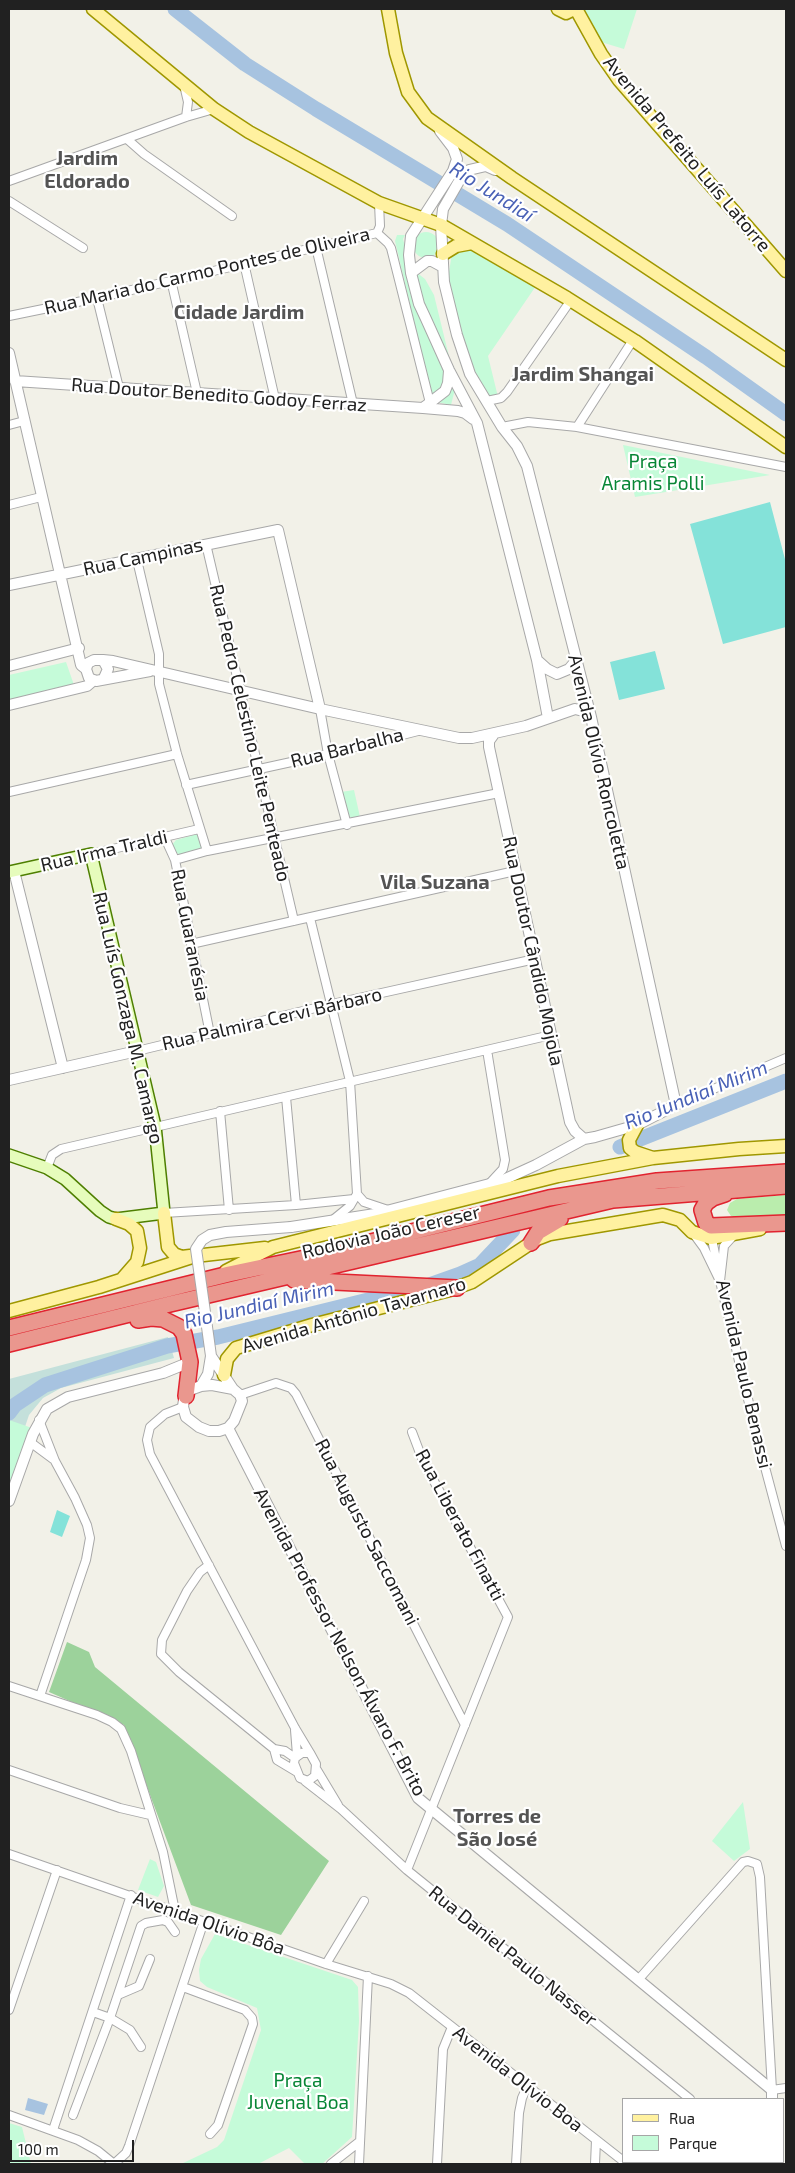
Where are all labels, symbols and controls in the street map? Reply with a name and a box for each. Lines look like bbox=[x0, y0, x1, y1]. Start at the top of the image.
street label: Avenida Prefeito Luís Latorre bbox=[598, 51, 776, 257]
district label: Jardim Eldorado bbox=[44, 146, 130, 193]
water label: Rio Jundiaí bbox=[445, 157, 539, 227]
street label: Rua Maria do Carmo Pontes de Oliveira bbox=[42, 222, 372, 320]
district label: Cidade Jardim bbox=[174, 300, 304, 324]
district label: Jardim Shangai bbox=[512, 362, 654, 386]
street label: Rua Doutor Benedito Godoy Ferraz bbox=[70, 373, 368, 417]
park label: Praça Aramis Polli bbox=[602, 451, 704, 495]
street label: Rua Campinas bbox=[81, 533, 205, 581]
street label: Rua Pedro Celestino Leite Penteado bbox=[205, 582, 295, 884]
street label: Avenida Olívio Roncoletta bbox=[563, 652, 635, 872]
street label: Rua Barbalha bbox=[288, 723, 406, 773]
street label: Rua Irma Traldi bbox=[38, 825, 170, 877]
street label: Rua Doutor Cândido Mojola bbox=[497, 834, 569, 1068]
street label: Rua Guaranésia bbox=[166, 867, 214, 1003]
district label: Vila Suzana bbox=[380, 870, 490, 894]
street label: Rua Luís Gonzaga M. Camargo bbox=[88, 890, 168, 1146]
street label: Rua Palmira Cervi Bárbaro bbox=[160, 983, 384, 1055]
water label: Rio Jundiaí Mirim bbox=[621, 1055, 771, 1135]
street label: Rodovia João Cereser bbox=[300, 1200, 482, 1264]
street label: Avenida Antônio Tavarnaro bbox=[239, 1272, 469, 1358]
water label: Rio Jundiaí Mirim bbox=[182, 1276, 336, 1334]
street label: Avenida Paulo Benassi bbox=[711, 1277, 777, 1471]
street label: Rua Augusto Saccomani bbox=[310, 1435, 424, 1629]
street label: Rua Liberato Finatti bbox=[410, 1445, 510, 1605]
street label: Avenida Professor Nelson Álvaro F. Brito bbox=[249, 1484, 431, 1800]
district label: Torres de São José bbox=[453, 1804, 541, 1851]
street label: Rua Daniel Paulo Nasser bbox=[424, 1881, 602, 2031]
street label: Avenida Olívio Bôa bbox=[130, 1886, 288, 1960]
street label: Avenida Olívio Boa bbox=[448, 2021, 588, 2137]
park label: Praça Juvenal Boa bbox=[247, 2070, 349, 2114]
legend bbox=[622, 2098, 785, 2163]
text: Rua bbox=[669, 2109, 695, 2127]
scale bar bbox=[12, 2130, 136, 2162]
text: Parque bbox=[669, 2134, 717, 2152]
text: 100 m bbox=[18, 2140, 59, 2158]

